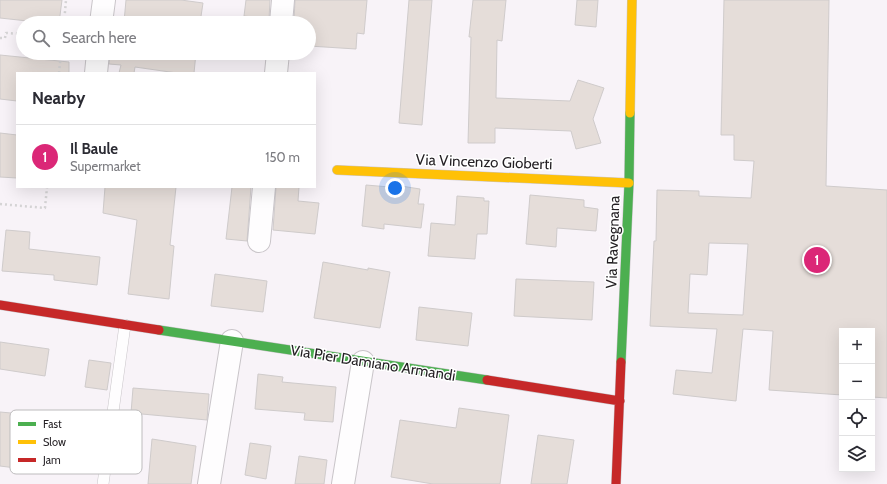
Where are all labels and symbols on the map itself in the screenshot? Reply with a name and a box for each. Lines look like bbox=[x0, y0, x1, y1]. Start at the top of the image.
street label: Via Vincenzo Gioberti bbox=[415, 151, 553, 173]
your location bbox=[385, 178, 405, 198]
street label: Via Ravegnana bbox=[602, 194, 624, 289]
pin: 1 bbox=[804, 245, 830, 275]
street label: Via Pier Damiano Armandi bbox=[289, 341, 457, 385]
legend bbox=[10, 410, 142, 474]
text: Fast bbox=[43, 417, 62, 431]
text: Slow bbox=[43, 435, 66, 449]
text: Jam bbox=[42, 453, 61, 467]

